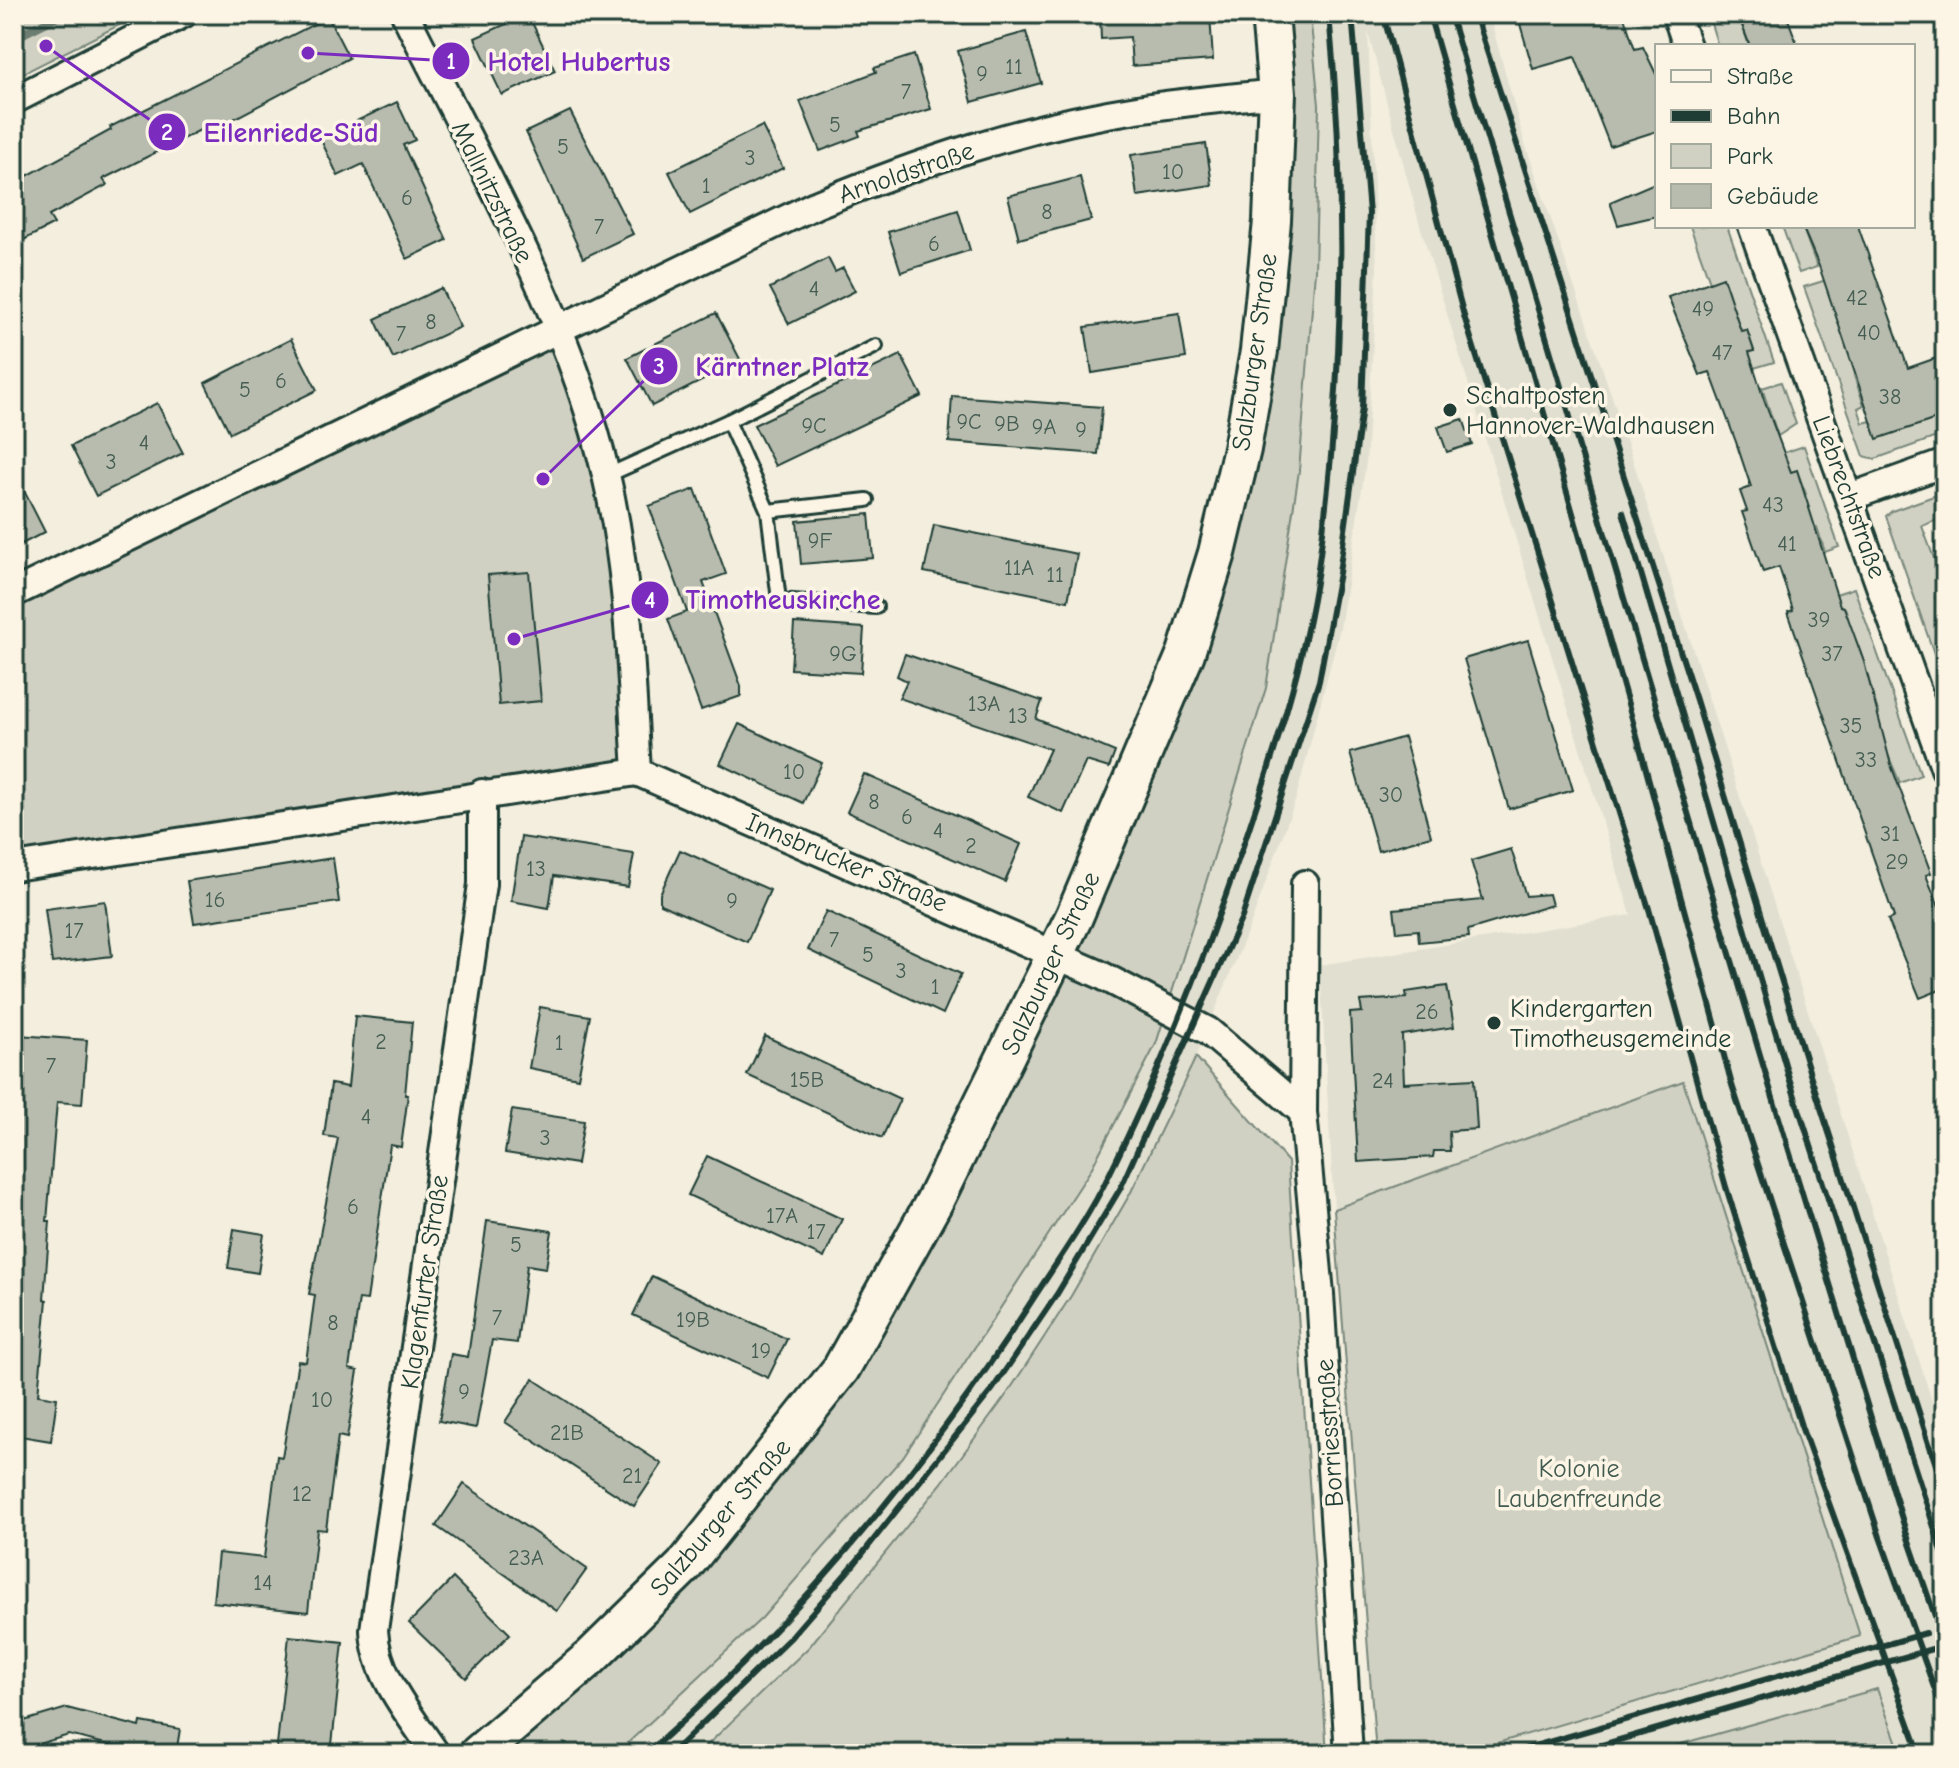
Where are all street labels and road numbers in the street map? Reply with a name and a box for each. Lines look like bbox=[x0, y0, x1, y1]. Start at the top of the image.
street label: Mallnitzstraße bbox=[445, 117, 539, 268]
street label: Arnoldstraße bbox=[835, 136, 978, 210]
street label: Salzburger Straße bbox=[1226, 252, 1284, 453]
street label: Liebrechtstraße bbox=[1806, 412, 1892, 583]
street label: Innsbrucker Straße bbox=[742, 807, 952, 919]
street label: Salzburger Straße bbox=[995, 867, 1107, 1060]
street label: Klagenfurter Straße bbox=[395, 1173, 455, 1391]
street label: Borriesstraße bbox=[1310, 1358, 1350, 1508]
street label: Salzburger Straße bbox=[644, 1433, 797, 1603]

